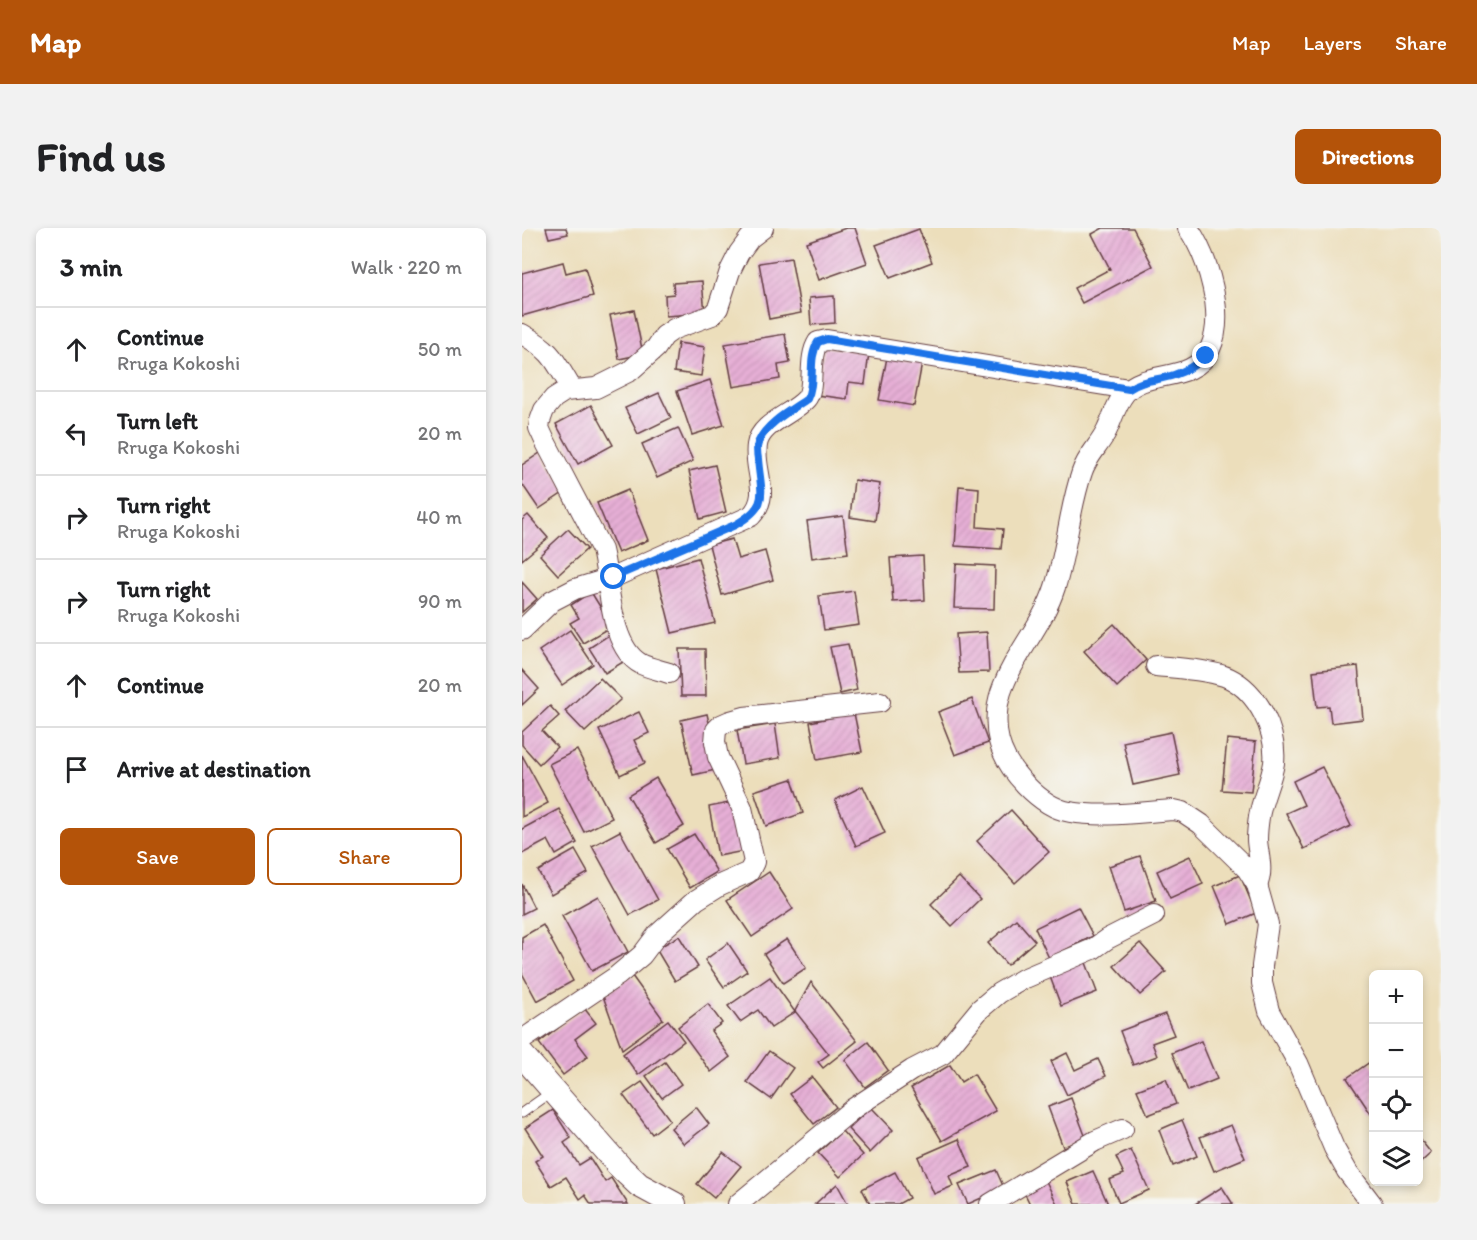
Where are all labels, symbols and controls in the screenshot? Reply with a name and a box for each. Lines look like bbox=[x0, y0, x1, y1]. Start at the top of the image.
text: Map bbox=[30, 25, 81, 59]
text: Map bbox=[1232, 30, 1271, 55]
text: Layers bbox=[1304, 30, 1362, 55]
text: Share bbox=[1395, 30, 1447, 55]
button: Directions bbox=[1295, 129, 1441, 184]
text: Find us bbox=[36, 131, 166, 182]
text: 3 min bbox=[60, 251, 122, 283]
text: Walk · 220 m bbox=[351, 255, 462, 279]
text: Continue bbox=[117, 324, 204, 351]
icon: ahead bbox=[60, 333, 93, 366]
text: 50 m bbox=[418, 337, 462, 361]
route end bbox=[1192, 342, 1218, 368]
text: Rruga Kokoshi bbox=[117, 351, 240, 375]
text: Turn left bbox=[117, 408, 198, 435]
icon: left bbox=[60, 417, 93, 450]
text: 20 m bbox=[418, 421, 462, 445]
text: Rruga Kokoshi bbox=[117, 435, 240, 459]
text: Turn right bbox=[117, 492, 211, 519]
icon: right bbox=[60, 501, 93, 534]
text: 40 m bbox=[416, 505, 462, 529]
text: Rruga Kokoshi bbox=[117, 519, 240, 543]
route start bbox=[600, 563, 626, 589]
text: Turn right bbox=[117, 576, 211, 603]
icon: right bbox=[60, 585, 93, 618]
text: 90 m bbox=[418, 589, 462, 613]
text: Rruga Kokoshi bbox=[117, 603, 240, 627]
icon: ahead bbox=[60, 669, 93, 702]
text: Continue bbox=[117, 672, 204, 699]
text: 20 m bbox=[418, 673, 462, 697]
icon: arrive bbox=[60, 753, 93, 786]
text: Arrive at destination bbox=[117, 756, 311, 783]
button: Save bbox=[60, 828, 255, 885]
button: Share bbox=[267, 828, 462, 885]
map controls bbox=[1369, 970, 1423, 1186]
button: + bbox=[1369, 970, 1423, 1024]
button: − bbox=[1369, 1024, 1423, 1078]
button: locate bbox=[1369, 1078, 1423, 1132]
button: layers bbox=[1369, 1132, 1423, 1186]

